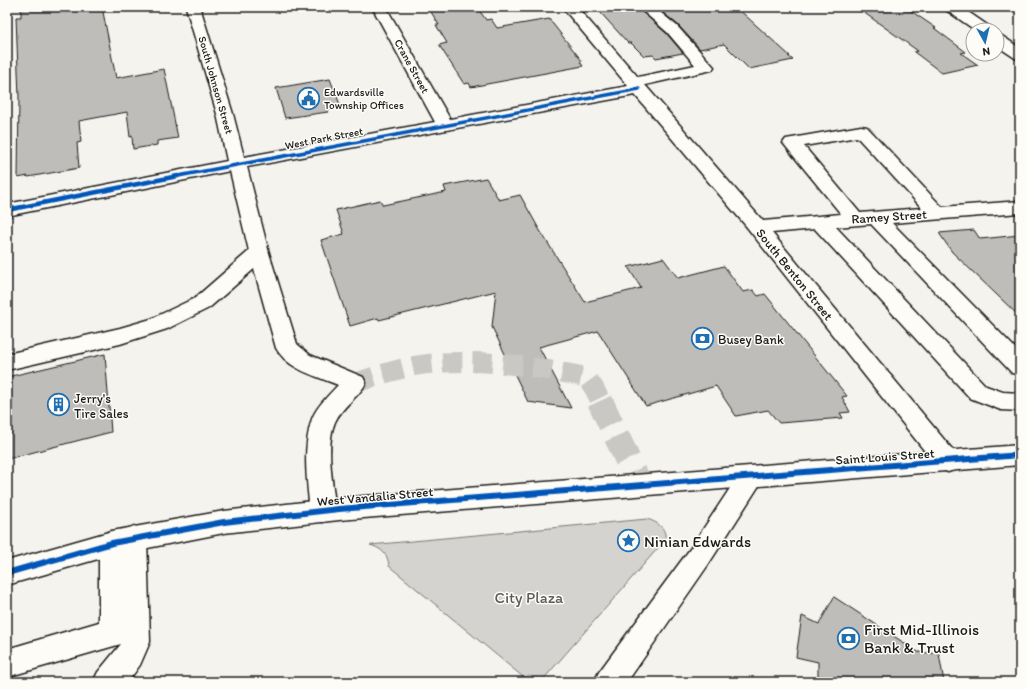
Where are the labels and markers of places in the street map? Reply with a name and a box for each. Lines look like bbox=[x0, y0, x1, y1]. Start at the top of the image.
public building icon: Edwardsville Township Offices bbox=[295, 85, 321, 111]
place label: Edwardsville Township Offices bbox=[324, 86, 404, 112]
bank icon: Busey Bank bbox=[689, 326, 715, 352]
place label: Busey Bank bbox=[718, 332, 784, 347]
place label: Jerry's Tire Sales bbox=[74, 391, 129, 421]
building icon: Jerry's Tire Sales bbox=[45, 392, 71, 418]
place icon: Ninian Edwards bbox=[616, 528, 642, 554]
place label: Ninian Edwards bbox=[644, 532, 751, 551]
place label: First Mid-Illinois Bank & Trust bbox=[864, 620, 979, 657]
bank icon: First Mid-Illinois Bank & Trust bbox=[835, 625, 861, 651]

